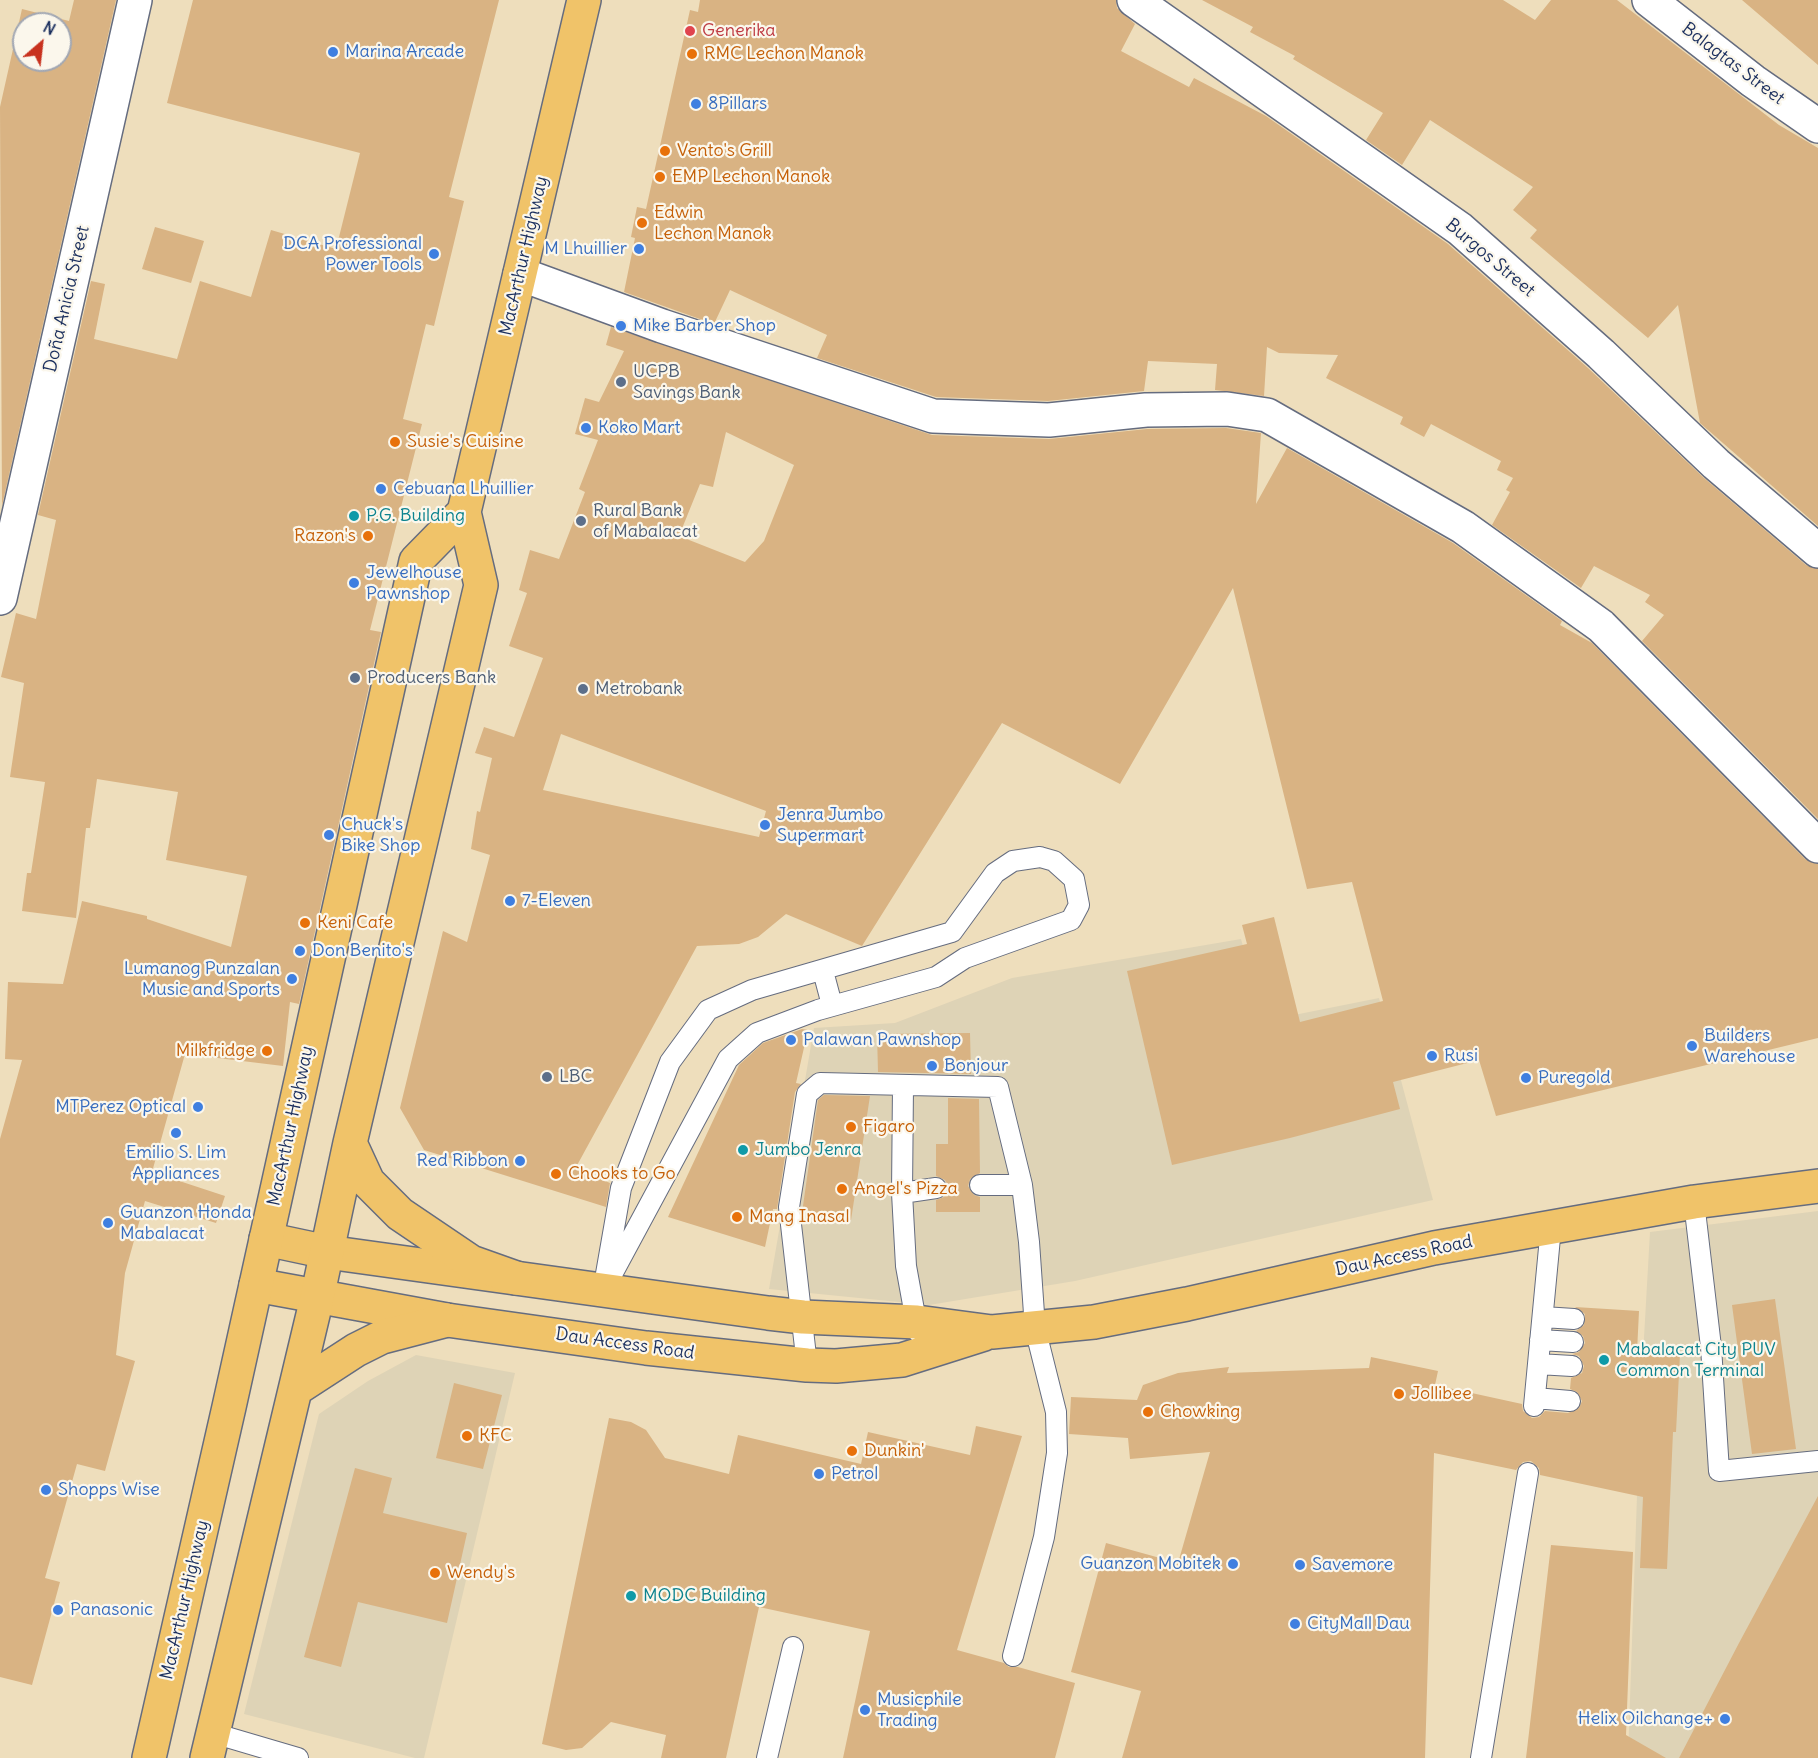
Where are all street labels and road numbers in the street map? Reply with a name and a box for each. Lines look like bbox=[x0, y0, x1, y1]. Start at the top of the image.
street label: Balagtas Street bbox=[1677, 18, 1789, 110]
street label: MacArthur Highway bbox=[495, 174, 553, 338]
street label: Burgos Street bbox=[1441, 214, 1539, 302]
street label: Doña Anicia Street bbox=[40, 224, 94, 374]
street label: MacArthur Highway bbox=[263, 1044, 319, 1208]
street label: Dau Access Road bbox=[1333, 1231, 1475, 1281]
street label: Dau Access Road bbox=[554, 1324, 696, 1364]
street label: MacArthur Highway bbox=[156, 1518, 214, 1682]

